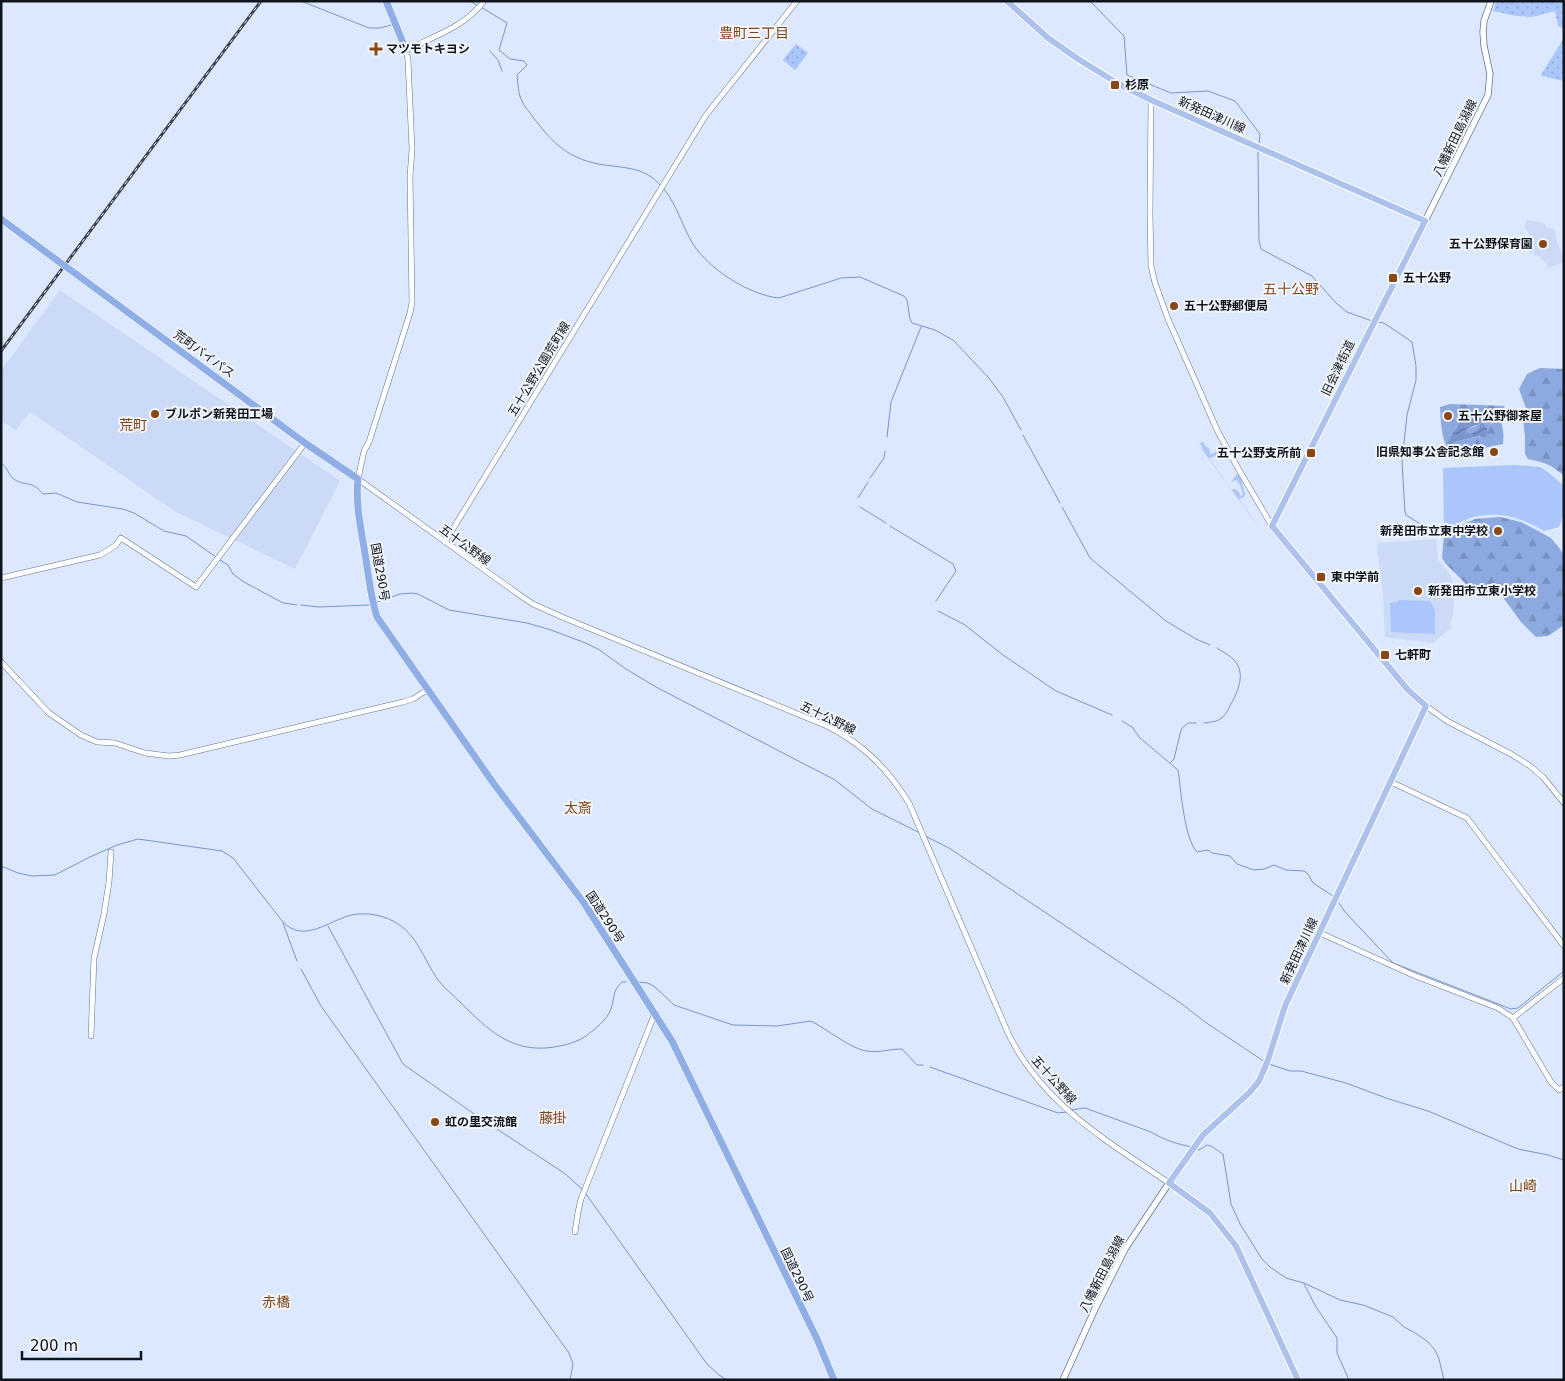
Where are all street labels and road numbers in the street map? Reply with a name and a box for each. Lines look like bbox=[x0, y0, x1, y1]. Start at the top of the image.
street label: 新発田津川線 bbox=[1176, 94, 1248, 136]
street label: 八幡新田島潟線 bbox=[1430, 97, 1480, 179]
street label: 五十公野公園荒町線 bbox=[505, 319, 573, 419]
street label: 荒町バイパス bbox=[171, 327, 237, 381]
street label: 旧会津街道 bbox=[1319, 338, 1357, 398]
street label: 五十公野線 bbox=[437, 522, 493, 568]
street label: 国道290号 bbox=[368, 542, 392, 602]
street label: 五十公野線 bbox=[798, 699, 858, 737]
street label: 国道290号 bbox=[583, 888, 627, 946]
street label: 新発田津川線 bbox=[1277, 915, 1321, 987]
street label: 五十公野線 bbox=[1029, 1053, 1079, 1107]
street label: 八幡新田島潟線 bbox=[1077, 1233, 1127, 1315]
street label: 国道290号 bbox=[778, 1245, 816, 1305]

